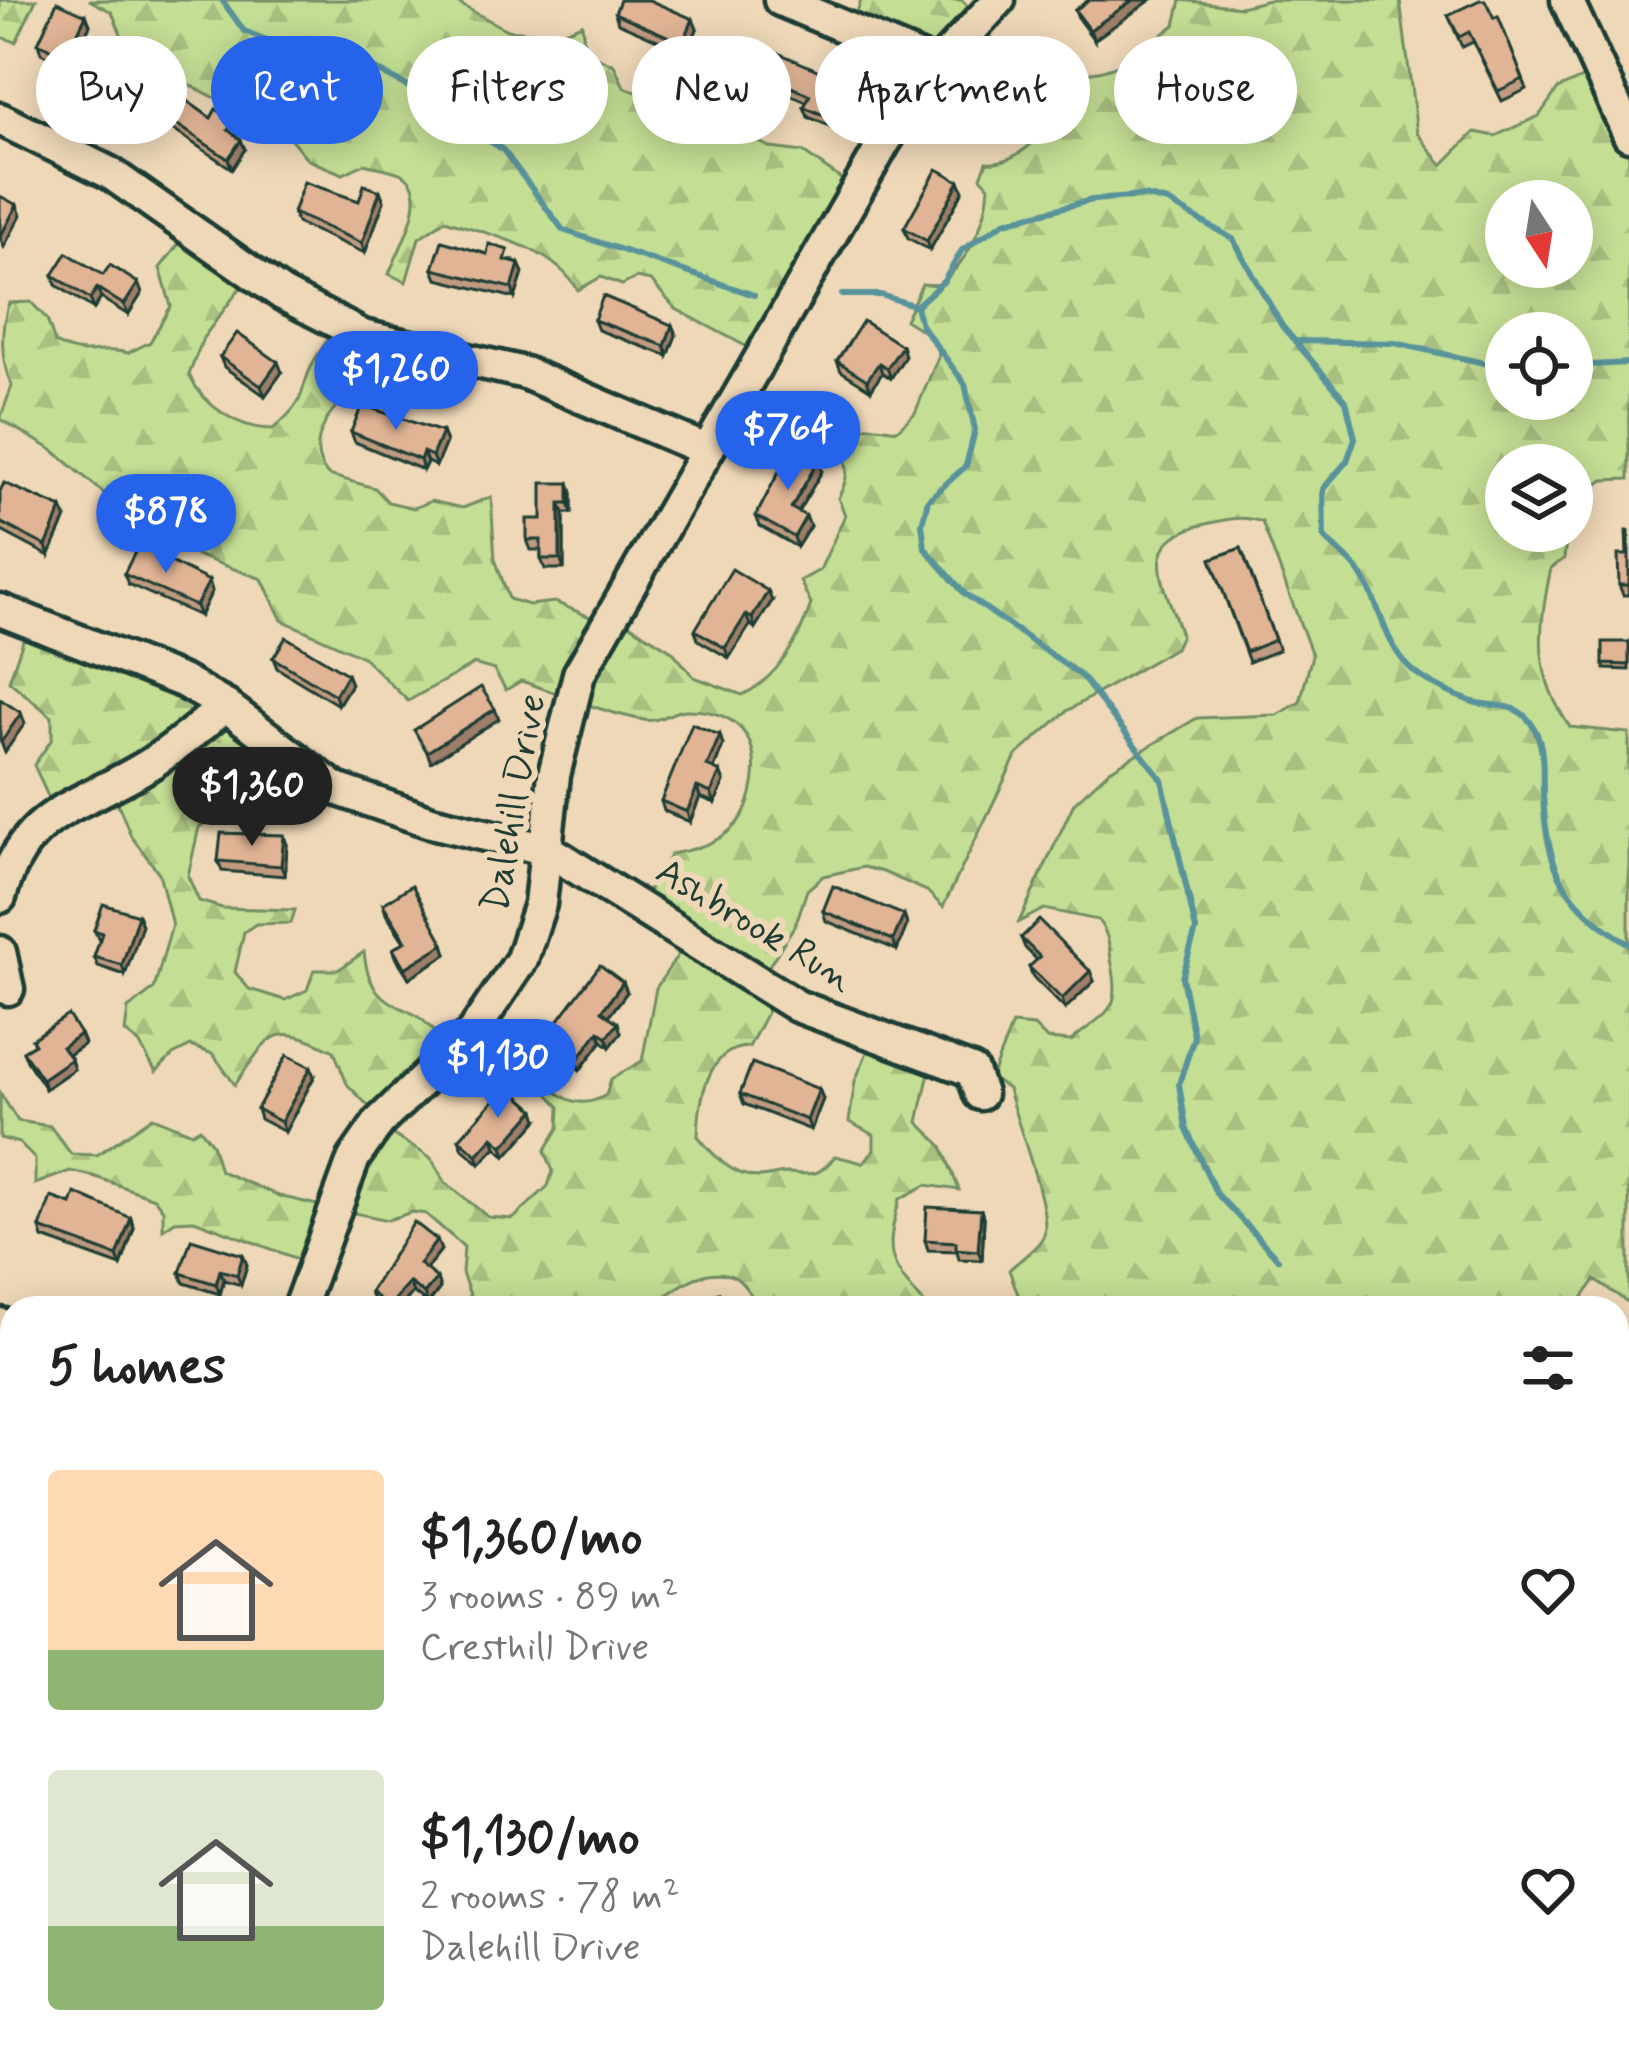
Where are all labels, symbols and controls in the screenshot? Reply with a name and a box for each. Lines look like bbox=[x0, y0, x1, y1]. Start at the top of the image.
chip: Buy bbox=[36, 36, 187, 144]
chip: Rent bbox=[211, 36, 383, 144]
chip: Filters bbox=[407, 36, 608, 144]
chip: New bbox=[632, 36, 791, 144]
chip: Apartment bbox=[815, 36, 1090, 144]
chip: House bbox=[1114, 36, 1297, 144]
north arrow bbox=[1485, 180, 1593, 288]
map controls bbox=[1485, 180, 1593, 552]
button: locate bbox=[1485, 312, 1593, 420]
pin: $1,260 bbox=[298, 331, 494, 433]
text: $1,260 bbox=[341, 344, 451, 395]
pin: $764 bbox=[717, 391, 859, 493]
text: $764 bbox=[742, 404, 834, 455]
button: layers bbox=[1485, 444, 1593, 552]
pin: $878 bbox=[95, 474, 237, 576]
text: $878 bbox=[123, 487, 209, 538]
street label: Dalehill Drive bbox=[471, 690, 559, 916]
pin: $1,360 bbox=[154, 747, 350, 849]
text: $1,360 bbox=[199, 760, 305, 811]
street label: Ashbrook Run bbox=[646, 847, 862, 1005]
pin: $1,130 bbox=[400, 1019, 596, 1121]
text: $1,130 bbox=[446, 1032, 550, 1083]
text: 5 homes bbox=[48, 1335, 226, 1401]
icon: filters bbox=[1515, 1335, 1581, 1401]
text: $1,360/mo bbox=[420, 1506, 643, 1572]
icon: home bbox=[144, 1518, 288, 1662]
icon: heart bbox=[1515, 1557, 1581, 1623]
text: 3 rooms · 89 m² bbox=[420, 1572, 679, 1623]
text: Cresthill Drive bbox=[420, 1623, 649, 1674]
text: $1,130/mo bbox=[420, 1806, 640, 1872]
icon: home bbox=[144, 1818, 288, 1962]
icon: heart bbox=[1515, 1857, 1581, 1923]
text: 2 rooms · 78 m² bbox=[420, 1872, 680, 1923]
text: Dalehill Drive bbox=[420, 1923, 641, 1974]

